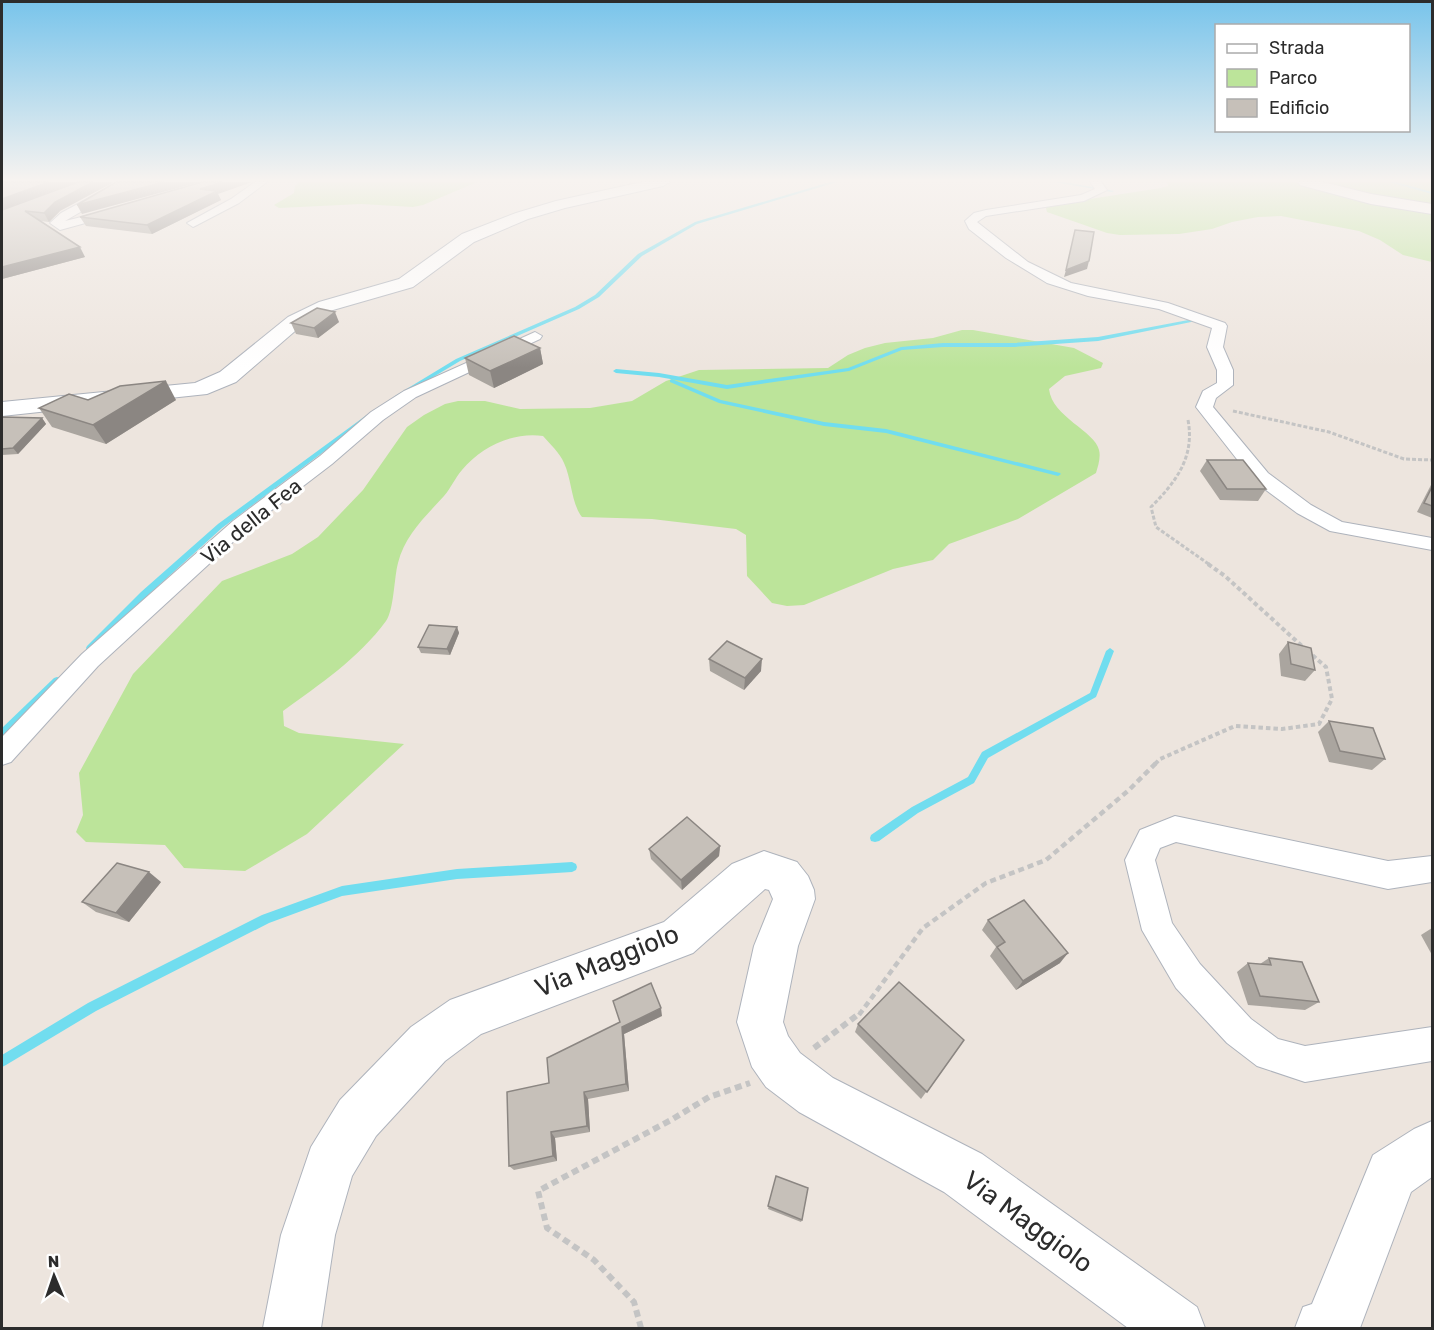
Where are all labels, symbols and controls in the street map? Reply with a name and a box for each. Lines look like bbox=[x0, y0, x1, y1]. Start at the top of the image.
legend bbox=[1215, 24, 1410, 132]
text: Strada bbox=[1269, 37, 1325, 59]
text: Parco bbox=[1269, 67, 1317, 89]
text: Edificio bbox=[1269, 97, 1329, 119]
street label: Via della Fea bbox=[196, 473, 306, 569]
street label: Via Maggiolo bbox=[531, 918, 683, 1004]
street label: Via Maggiolo bbox=[957, 1165, 1099, 1279]
north arrow bbox=[24, 1246, 84, 1306]
text: N bbox=[47, 1252, 60, 1271]

